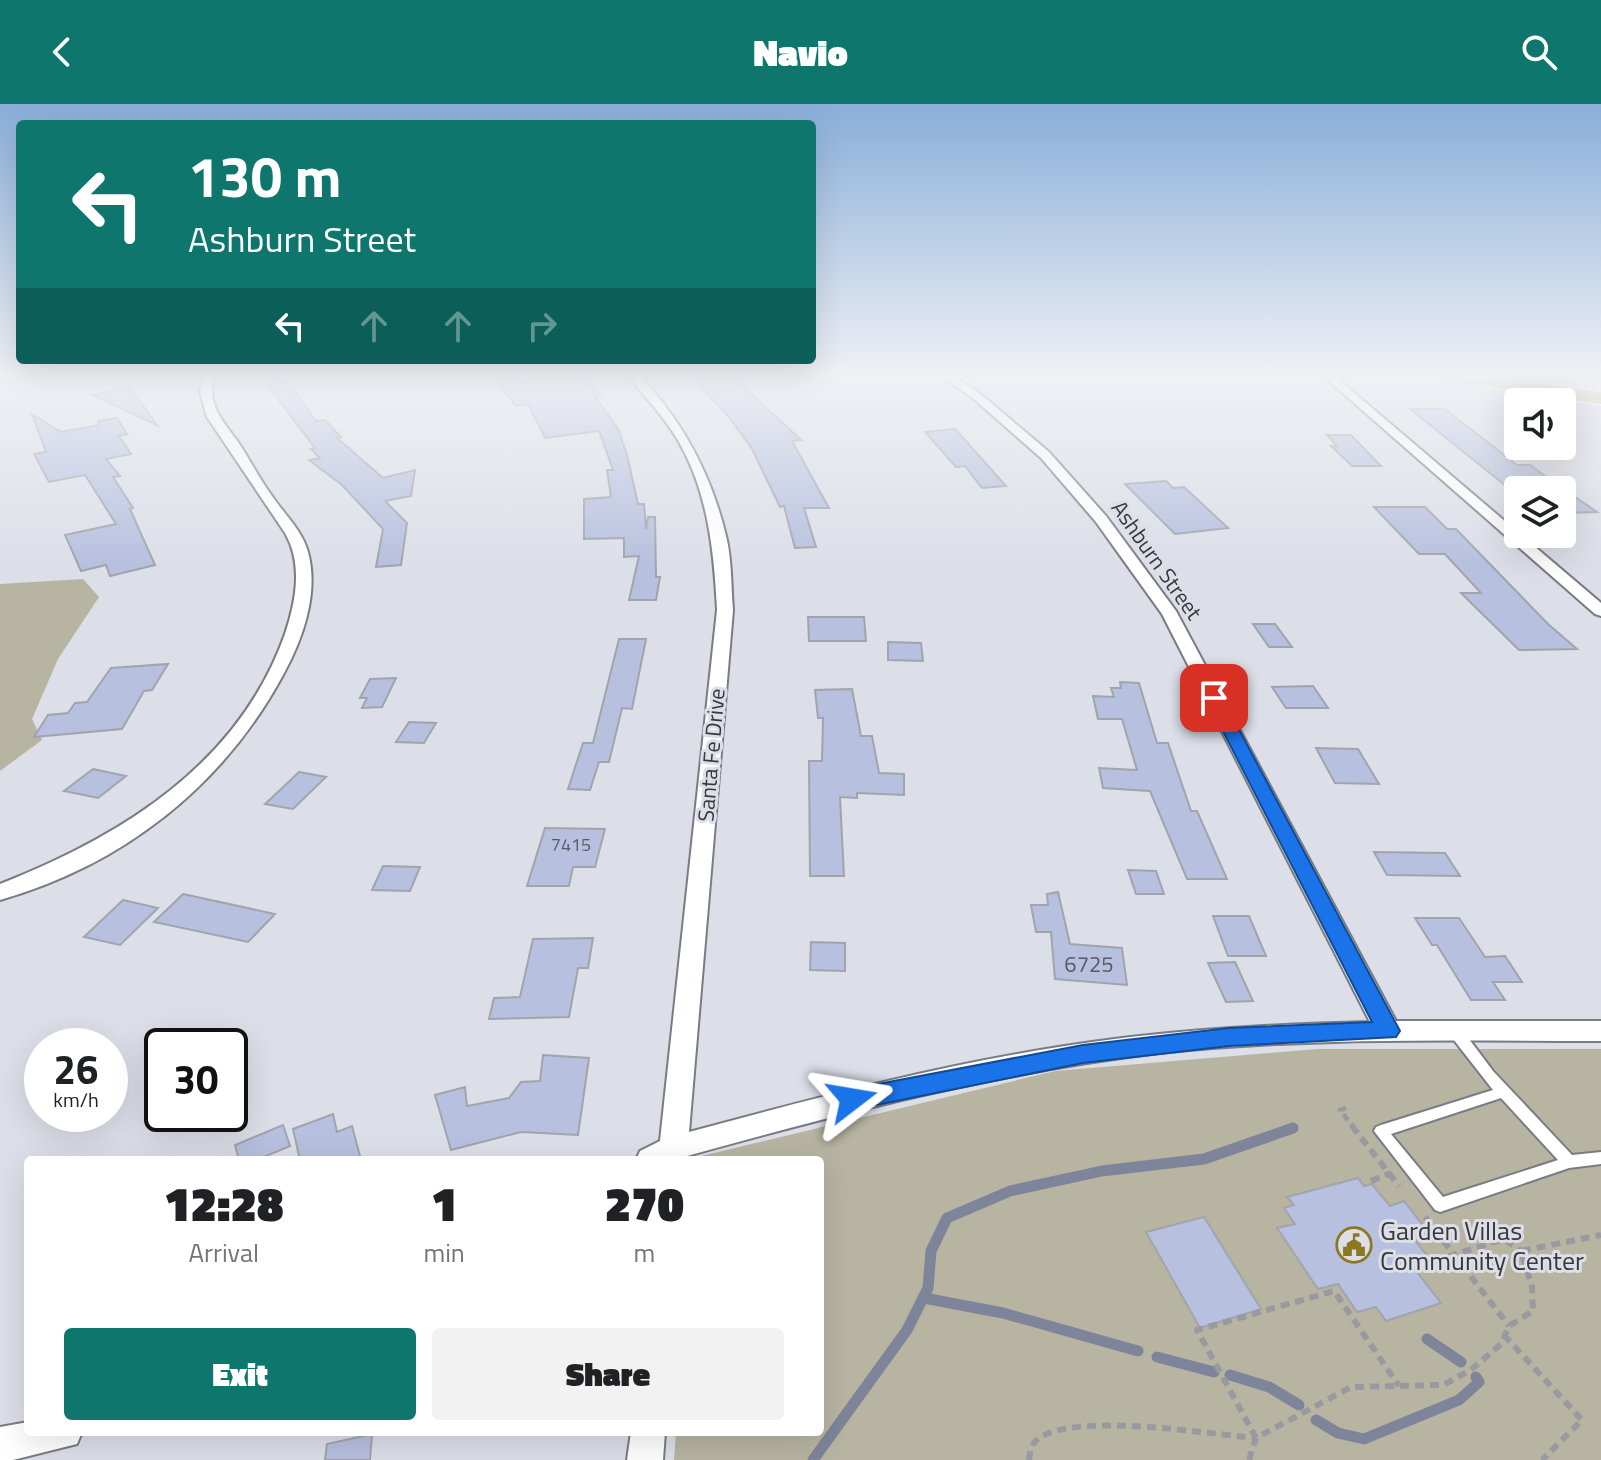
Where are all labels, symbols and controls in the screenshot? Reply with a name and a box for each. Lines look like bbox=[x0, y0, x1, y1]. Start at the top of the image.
text: Navio bbox=[753, 25, 848, 80]
icon: back bbox=[40, 30, 84, 74]
icon: search bbox=[1517, 30, 1561, 74]
text: 130 m bbox=[188, 134, 341, 219]
icon: left bbox=[56, 152, 160, 256]
text: Ashburn Street bbox=[188, 211, 416, 266]
icon: left bbox=[268, 304, 312, 348]
icon: ahead bbox=[352, 304, 396, 348]
icon: ahead bbox=[436, 304, 480, 348]
icon: right bbox=[520, 304, 564, 348]
map controls bbox=[1504, 388, 1576, 548]
button: sound bbox=[1504, 388, 1576, 460]
button: layers bbox=[1504, 476, 1576, 548]
street label: Ashburn Street bbox=[1103, 493, 1211, 627]
pin bbox=[1180, 664, 1248, 732]
icon: arrive bbox=[1192, 676, 1236, 720]
street label: Santa Fe Drive bbox=[688, 687, 734, 823]
house number: 7415 bbox=[551, 831, 591, 858]
house number: 6725 bbox=[1064, 947, 1114, 981]
speed limit sign: 30 bbox=[144, 1028, 248, 1132]
text: 26 bbox=[54, 1039, 98, 1100]
position arrow bbox=[810, 1057, 894, 1141]
text: km/h bbox=[53, 1084, 99, 1115]
text: 12:28 bbox=[164, 1167, 283, 1240]
text: 1 bbox=[431, 1167, 457, 1240]
text: 270 bbox=[605, 1167, 684, 1240]
place label: Garden Villas Community Center bbox=[1380, 1211, 1584, 1280]
public building icon: Garden Villas Community Center bbox=[1335, 1226, 1373, 1264]
text: Arrival bbox=[188, 1233, 259, 1272]
text: min bbox=[423, 1233, 465, 1272]
text: m bbox=[634, 1233, 655, 1272]
button: Exit bbox=[64, 1328, 416, 1420]
button: Share bbox=[432, 1328, 784, 1420]

